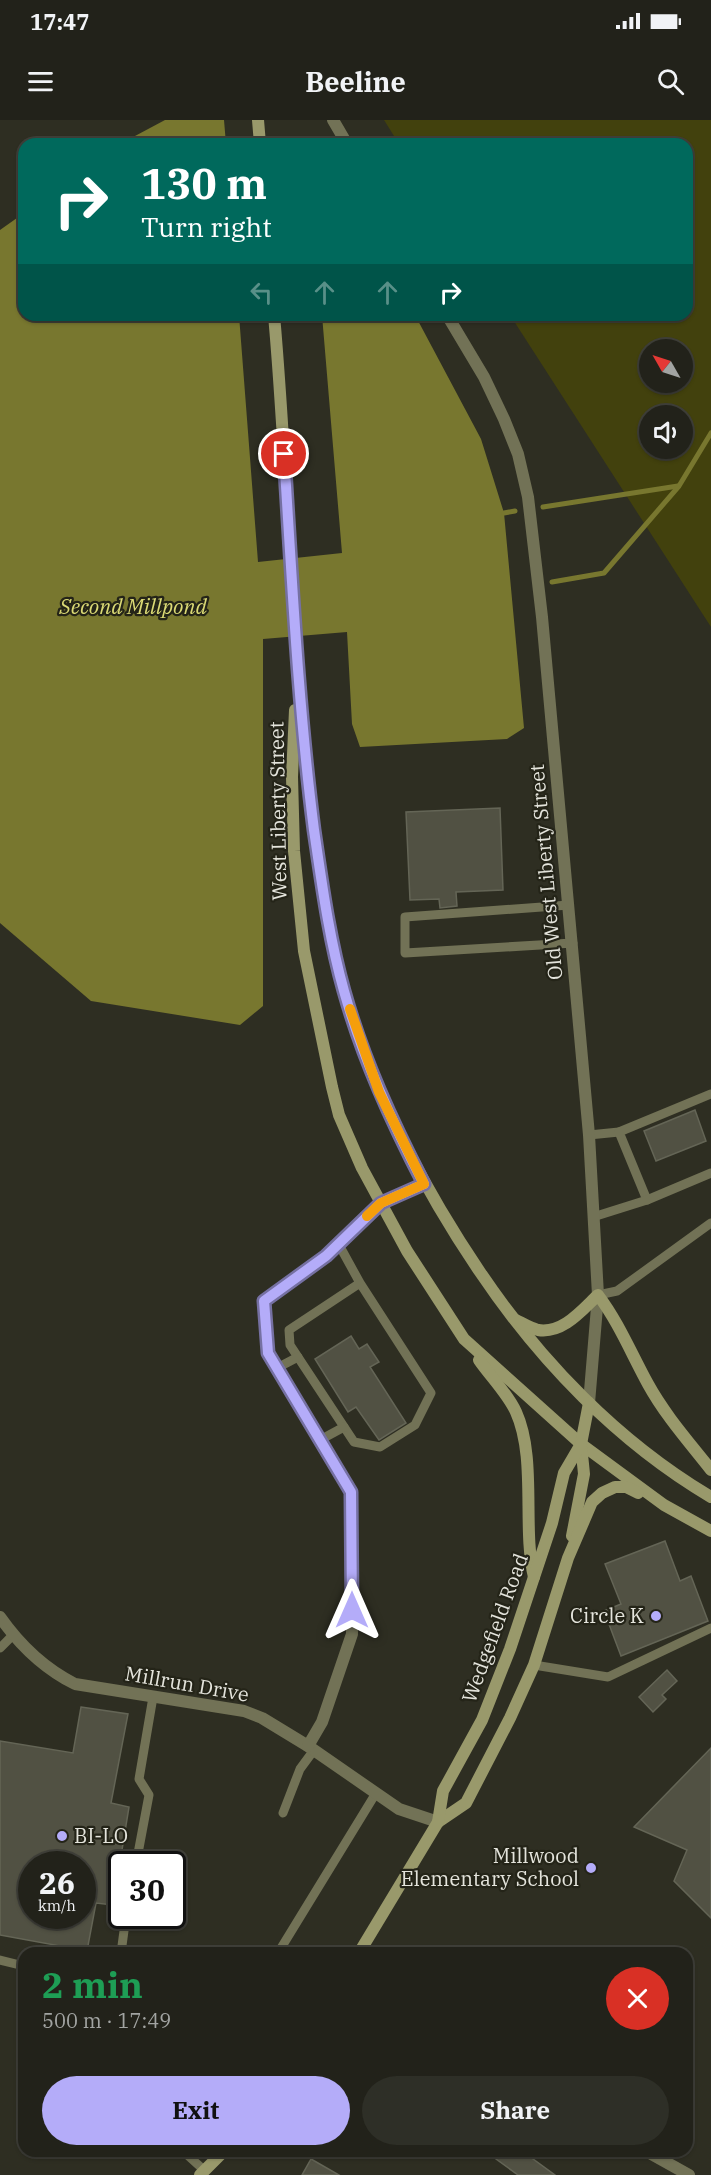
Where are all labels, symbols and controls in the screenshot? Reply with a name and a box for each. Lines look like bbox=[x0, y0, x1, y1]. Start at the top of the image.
text: 17:47 bbox=[30, 7, 89, 36]
text: Beeline bbox=[305, 64, 406, 99]
icon: menu bbox=[24, 65, 57, 98]
icon: search bbox=[654, 65, 687, 98]
text: 130 m bbox=[141, 156, 267, 211]
icon: right bbox=[42, 162, 120, 240]
text: Turn right bbox=[141, 209, 272, 244]
icon: left bbox=[245, 276, 278, 309]
icon: ahead bbox=[308, 276, 341, 309]
icon: ahead bbox=[371, 276, 404, 309]
icon: right bbox=[434, 276, 467, 309]
north arrow bbox=[639, 339, 693, 393]
map controls bbox=[639, 339, 693, 459]
button: sound bbox=[639, 405, 693, 459]
pin bbox=[258, 428, 309, 479]
icon: arrive bbox=[267, 437, 300, 470]
water label: Second Millpond bbox=[58, 592, 207, 620]
street label: West Liberty Street bbox=[262, 721, 293, 901]
street label: Old West Liberty Street bbox=[523, 763, 568, 981]
street label: Wedgefield Road bbox=[455, 1549, 534, 1706]
position arrow bbox=[320, 1578, 384, 1642]
place label: Circle K bbox=[570, 1602, 644, 1629]
marker: Circle K bbox=[649, 1609, 663, 1623]
street label: Millrun Drive bbox=[123, 1659, 251, 1708]
place label: BI-LO bbox=[74, 1822, 128, 1849]
marker: BI-LO bbox=[55, 1829, 69, 1843]
place label: Millwood Elementary School bbox=[401, 1842, 579, 1892]
speed limit sign: 30 bbox=[108, 1851, 186, 1929]
marker: Millwood Elementary School bbox=[584, 1861, 598, 1875]
text: 26 bbox=[39, 1863, 75, 1902]
text: km/h bbox=[38, 1896, 76, 1915]
text: 2 min bbox=[42, 1961, 143, 2008]
button: close bbox=[606, 1967, 669, 2030]
text: 500 m · 17:49 bbox=[42, 2007, 171, 2034]
button: Exit bbox=[42, 2076, 350, 2145]
button: Share bbox=[362, 2076, 669, 2145]

